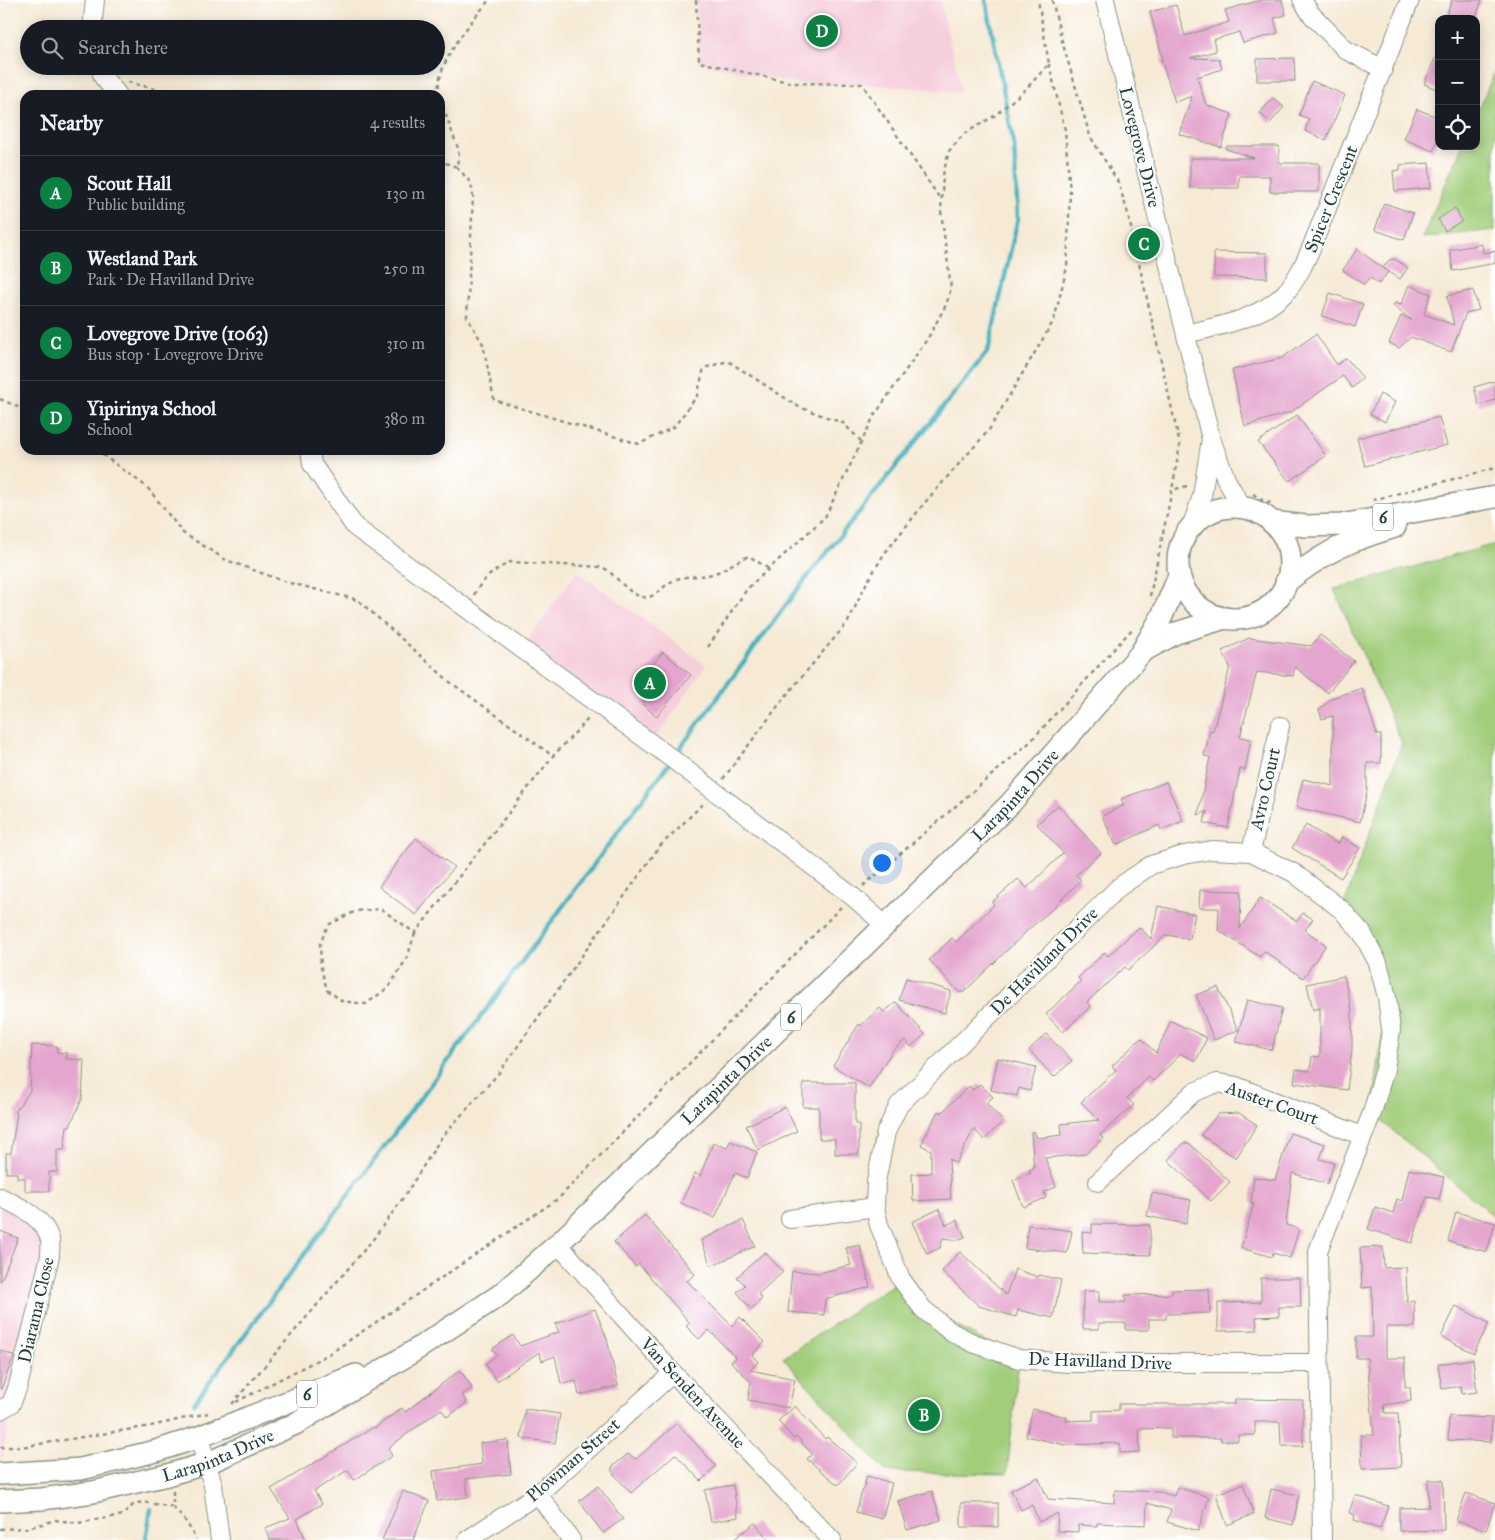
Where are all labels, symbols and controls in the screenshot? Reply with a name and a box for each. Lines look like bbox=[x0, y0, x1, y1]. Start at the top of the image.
pin: D bbox=[806, 12, 838, 50]
map controls bbox=[1435, 15, 1480, 150]
button: + bbox=[1435, 15, 1480, 60]
search box bbox=[20, 20, 445, 75]
icon: search bbox=[38, 34, 66, 62]
text: Search here bbox=[78, 36, 168, 59]
button: − bbox=[1435, 60, 1480, 105]
street label: Lovegrove Drive bbox=[1113, 84, 1166, 210]
button: locate bbox=[1435, 105, 1480, 150]
text: Nearby bbox=[40, 110, 103, 136]
text: 4 results bbox=[370, 113, 425, 132]
street label: Spicer Crescent bbox=[1299, 141, 1363, 256]
text: Scout Hall bbox=[87, 172, 171, 195]
text: A bbox=[51, 184, 61, 203]
text: 130 m bbox=[386, 184, 425, 203]
text: Public building bbox=[87, 195, 185, 214]
pin: C bbox=[1128, 225, 1160, 263]
text: Westland Park bbox=[87, 247, 197, 270]
text: B bbox=[51, 259, 61, 278]
text: 250 m bbox=[384, 259, 425, 278]
text: Park · De Havilland Drive bbox=[87, 270, 254, 289]
text: Lovegrove Drive (1063) bbox=[87, 322, 268, 345]
text: C bbox=[51, 334, 61, 353]
text: 310 m bbox=[386, 334, 425, 353]
text: Bus stop · Lovegrove Drive bbox=[87, 345, 264, 364]
text: Yipirinya School bbox=[87, 397, 216, 420]
text: D bbox=[50, 409, 62, 428]
text: 380 m bbox=[384, 409, 425, 428]
text: School bbox=[87, 420, 132, 439]
road number: 6 bbox=[1373, 504, 1393, 530]
pin: A bbox=[634, 664, 666, 702]
street label: Larapinta Drive bbox=[967, 744, 1064, 846]
street label: Avro Court bbox=[1245, 745, 1285, 833]
your location bbox=[869, 850, 895, 876]
street label: De Havilland Drive bbox=[985, 902, 1103, 1020]
road number: 6 bbox=[781, 1004, 801, 1030]
street label: Larapinta Drive bbox=[676, 1031, 777, 1129]
street label: Auster Court bbox=[1222, 1076, 1322, 1130]
street label: Diarama Close bbox=[13, 1255, 59, 1365]
street label: Van Senden Avenue bbox=[635, 1332, 750, 1453]
street label: De Havilland Drive bbox=[1028, 1347, 1172, 1375]
road number: 6 bbox=[297, 1380, 317, 1408]
pin: B bbox=[908, 1396, 940, 1434]
street label: Plowman Street bbox=[522, 1413, 625, 1507]
street label: Larapinta Drive bbox=[159, 1424, 277, 1487]

